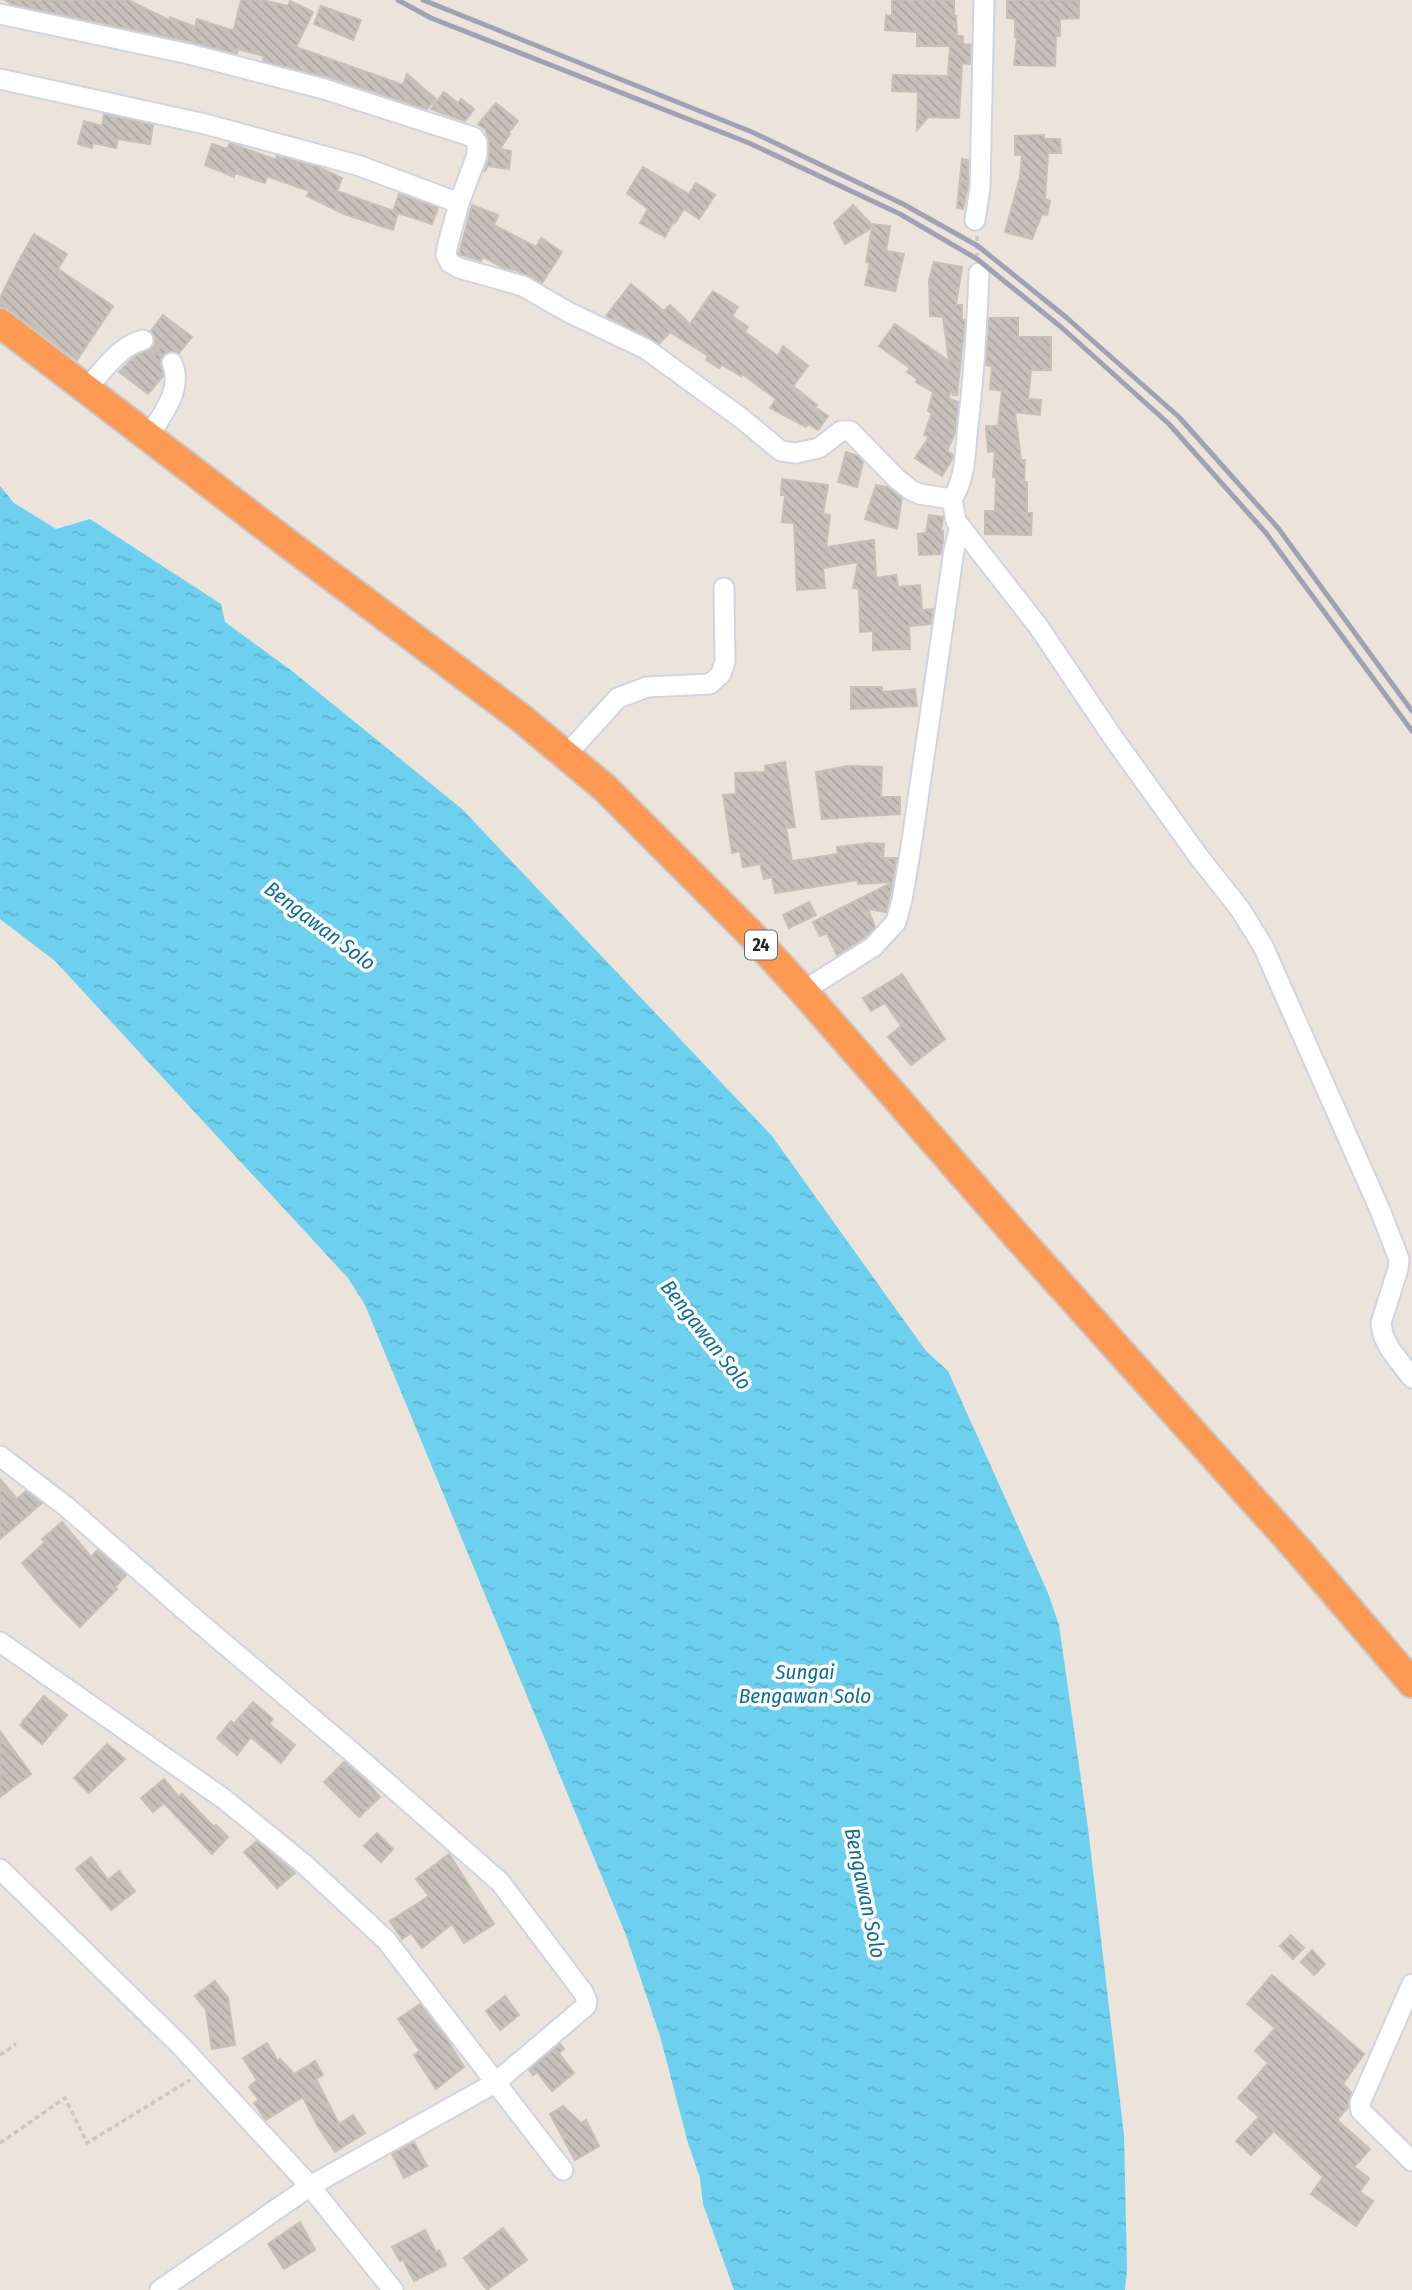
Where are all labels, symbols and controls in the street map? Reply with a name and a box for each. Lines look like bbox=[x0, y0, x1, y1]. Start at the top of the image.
water label: Bengawan Solo bbox=[259, 876, 381, 976]
road number: 24 bbox=[745, 930, 777, 960]
water label: Bengawan Solo bbox=[655, 1275, 757, 1395]
water label: Sungai Bengawan Solo bbox=[739, 1659, 871, 1709]
water label: Bengawan Solo bbox=[839, 1826, 891, 1960]

